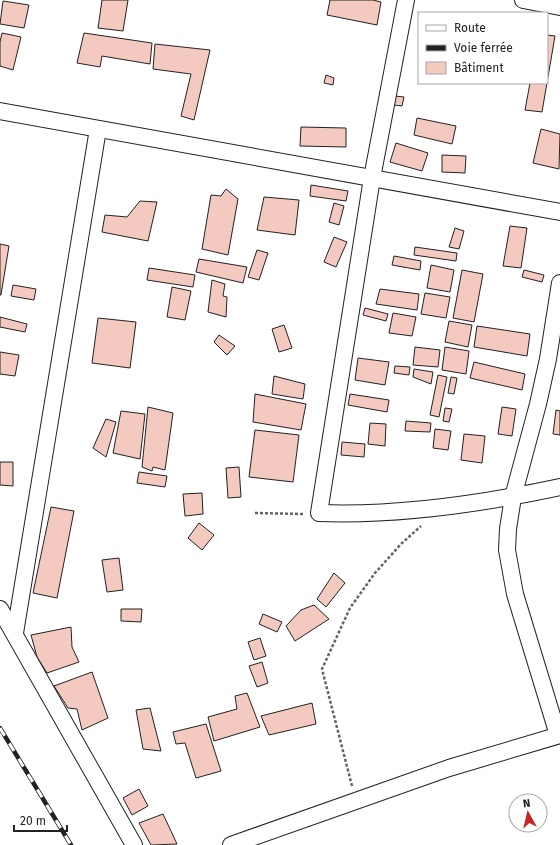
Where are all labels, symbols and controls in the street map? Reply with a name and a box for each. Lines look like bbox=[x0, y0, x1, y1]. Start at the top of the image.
legend bbox=[418, 12, 548, 84]
text: Route bbox=[454, 21, 486, 35]
text: Voie ferrée bbox=[454, 41, 513, 55]
text: Bâtiment bbox=[454, 61, 504, 75]
north arrow bbox=[508, 793, 548, 833]
text: N bbox=[522, 797, 531, 811]
scale bar bbox=[14, 807, 67, 833]
text: 20 m bbox=[20, 814, 46, 828]

